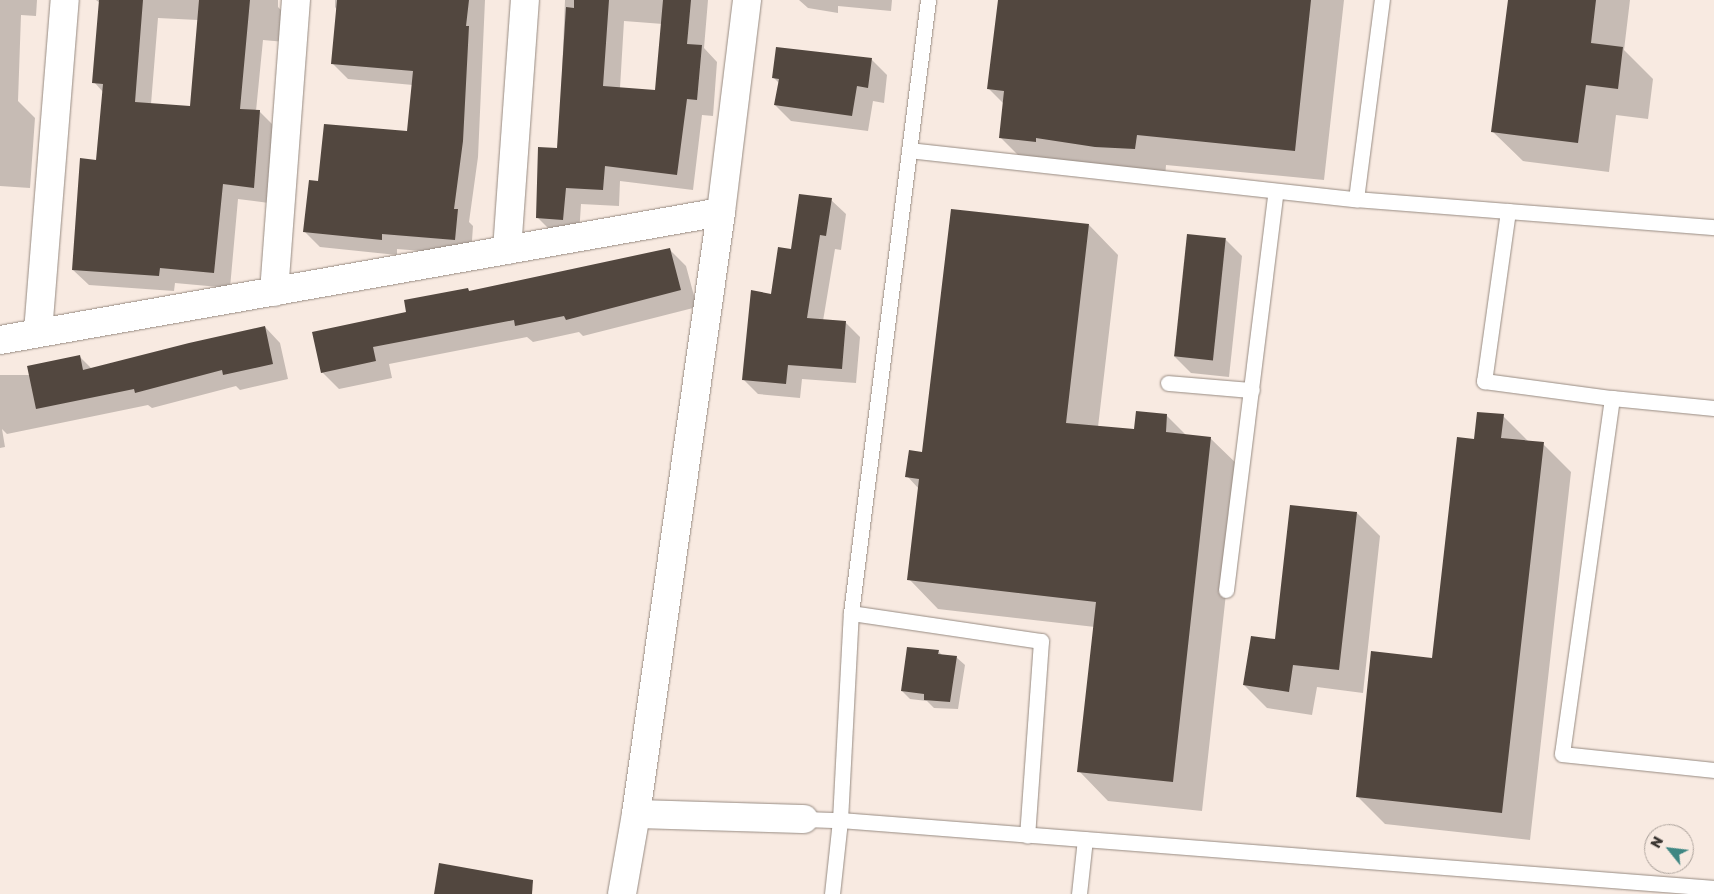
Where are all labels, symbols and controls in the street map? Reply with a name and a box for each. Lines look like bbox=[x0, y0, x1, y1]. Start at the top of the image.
north arrow bbox=[1644, 824, 1694, 874]
text: N bbox=[1646, 833, 1666, 851]

